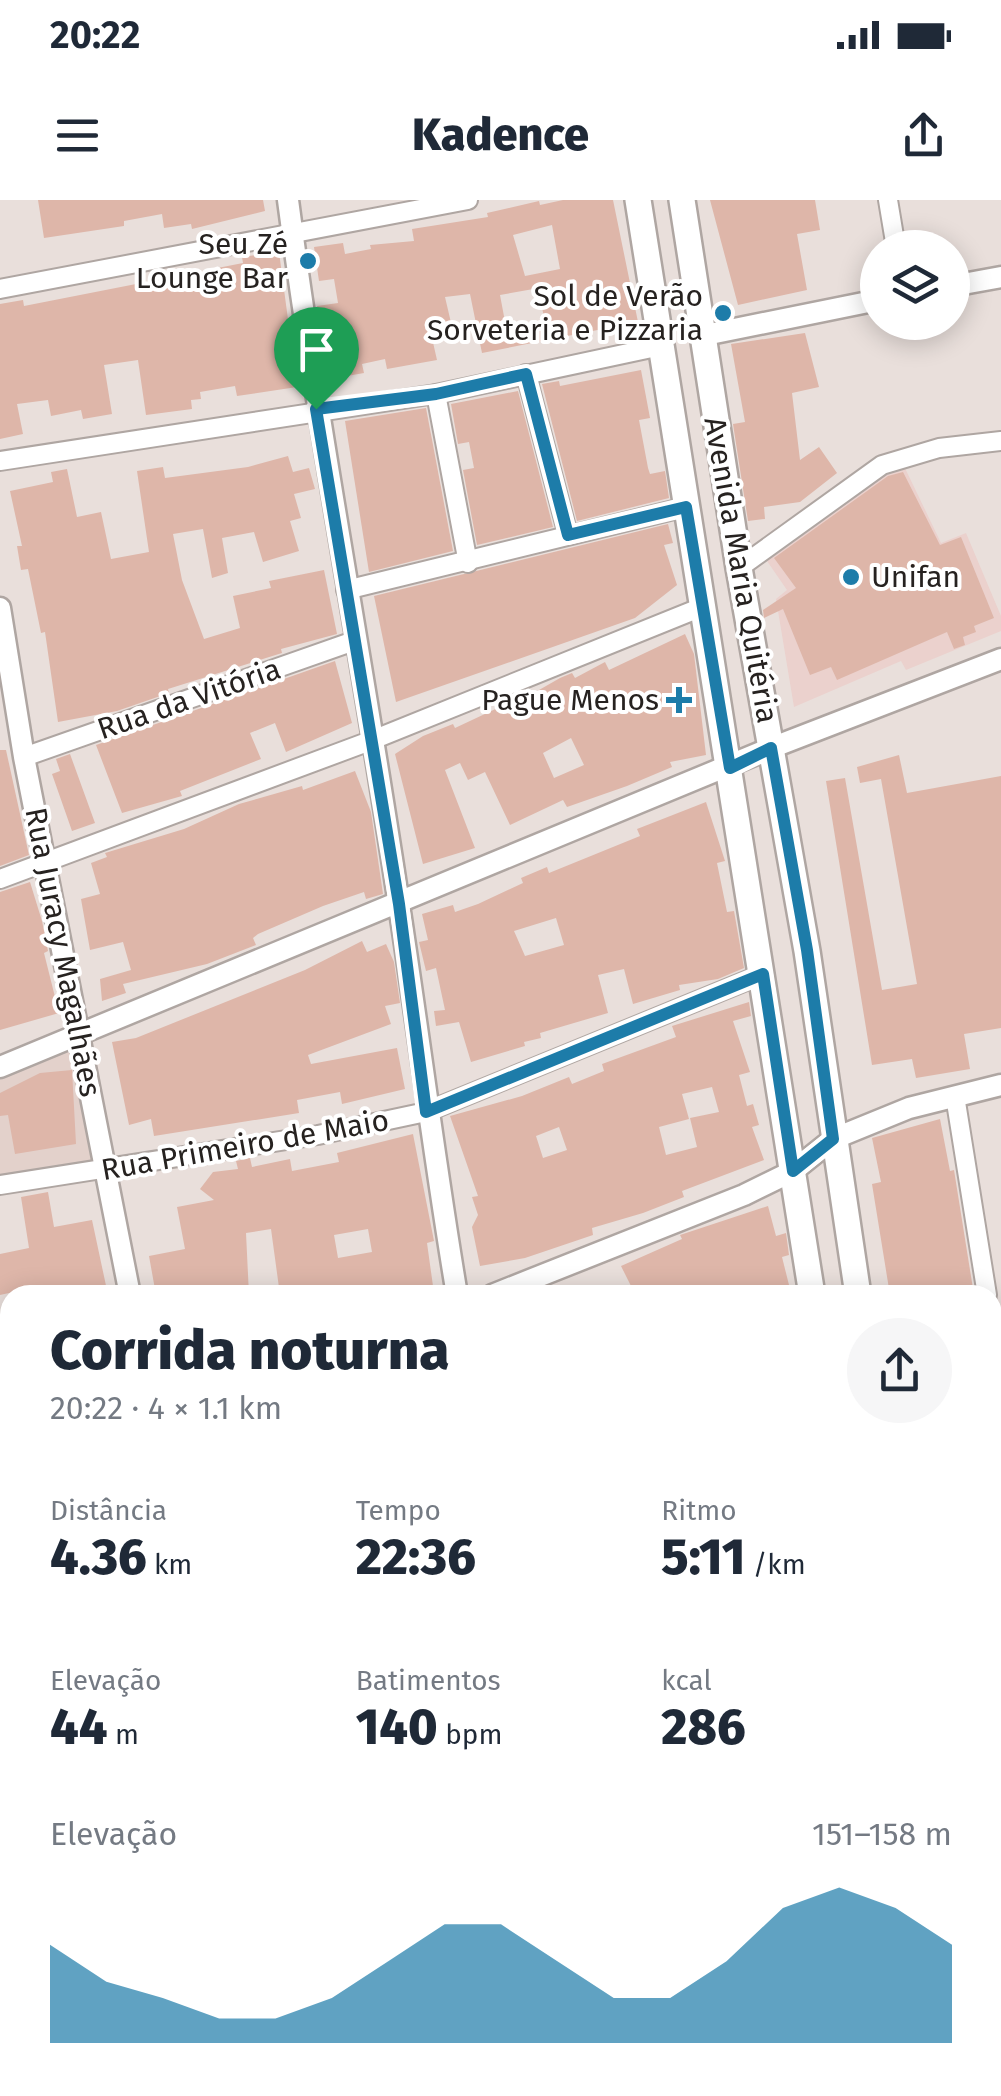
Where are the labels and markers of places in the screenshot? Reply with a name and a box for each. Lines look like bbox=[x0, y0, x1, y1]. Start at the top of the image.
place label: Seu Zé Lounge Bar bbox=[136, 226, 288, 296]
marker: Seu Zé Lounge Bar bbox=[297, 250, 319, 272]
place label: Sol de Verão Sorveteria e Pizzaria bbox=[427, 278, 703, 348]
marker: Sol de Verão Sorveteria e Pizzaria bbox=[712, 302, 734, 324]
pin bbox=[274, 307, 359, 410]
place label: Unifan bbox=[871, 559, 960, 595]
marker: Unifan bbox=[840, 566, 862, 588]
place label: Pague Menos bbox=[481, 682, 659, 718]
marker: Pague Menos bbox=[668, 689, 690, 711]

